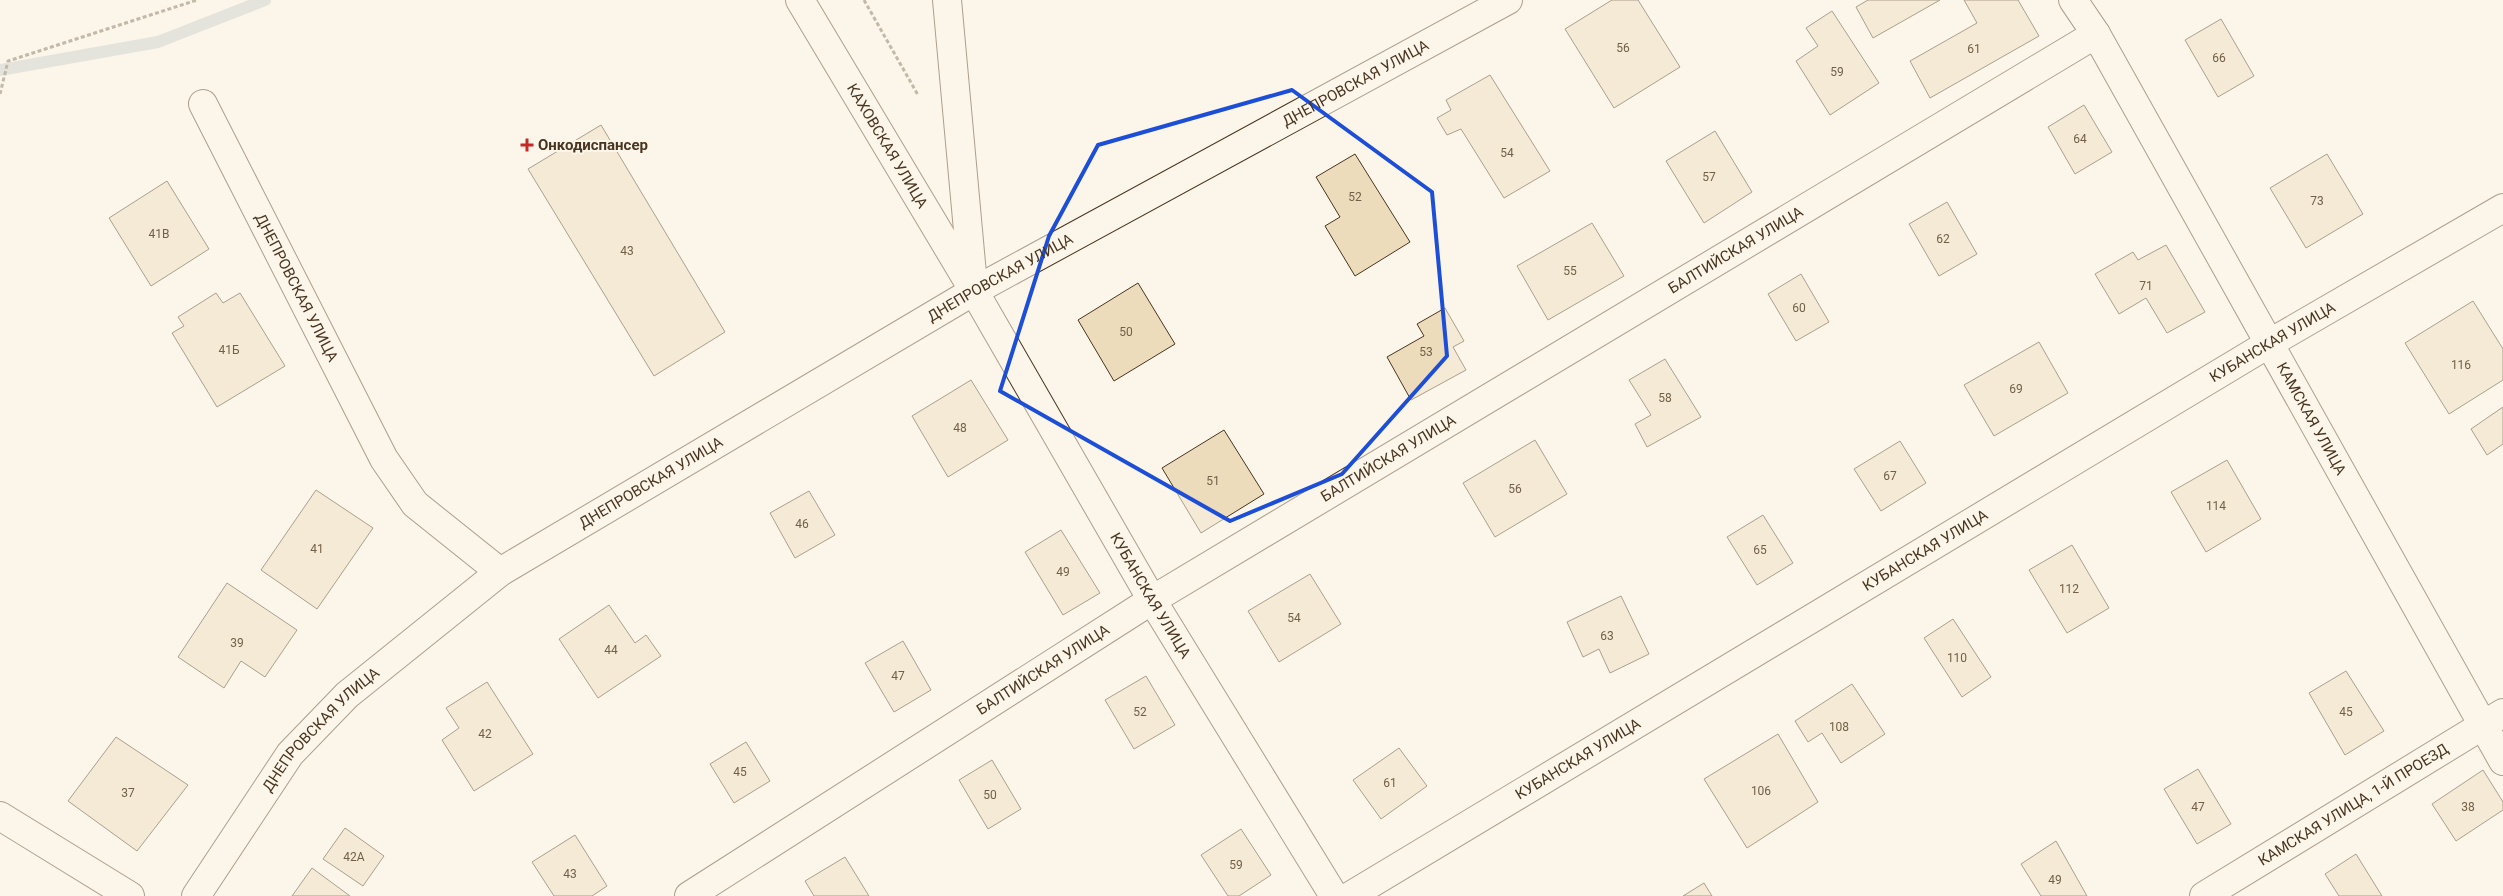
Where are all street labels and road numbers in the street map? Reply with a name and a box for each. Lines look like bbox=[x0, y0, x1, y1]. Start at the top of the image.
street label: ДНЕПРОВСКАЯ УЛИЦА bbox=[1279, 36, 1432, 130]
street label: КАХОВСКАЯ УЛИЦА bbox=[843, 80, 932, 212]
street label: БАЛТИЙСКАЯ УЛИЦА bbox=[1665, 203, 1806, 297]
street label: ДНЕПРОВСКАЯ УЛИЦА bbox=[251, 210, 342, 365]
street label: ДНЕПРОВСКАЯ УЛИЦА bbox=[924, 230, 1076, 326]
street label: КУБАНСКАЯ УЛИЦА bbox=[2206, 298, 2339, 386]
street label: КАМСКАЯ УЛИЦА bbox=[2273, 359, 2350, 478]
street label: БАЛТИЙСКАЯ УЛИЦА bbox=[1318, 411, 1459, 506]
street label: ДНЕПРОВСКАЯ УЛИЦА bbox=[576, 433, 726, 532]
street label: КУБАНСКАЯ УЛИЦА bbox=[1859, 506, 1991, 595]
street label: КУБАНСКАЯ УЛИЦА bbox=[1106, 530, 1195, 662]
street label: БАЛТИЙСКАЯ УЛИЦА bbox=[973, 621, 1113, 719]
street label: ДНЕПРОВСКАЯ УЛИЦА bbox=[259, 664, 383, 795]
street label: КУБАНСКАЯ УЛИЦА bbox=[1512, 714, 1644, 803]
street label: КАМСКАЯ УЛИЦА, 1-Й ПРОЕЗД bbox=[2255, 740, 2451, 870]

